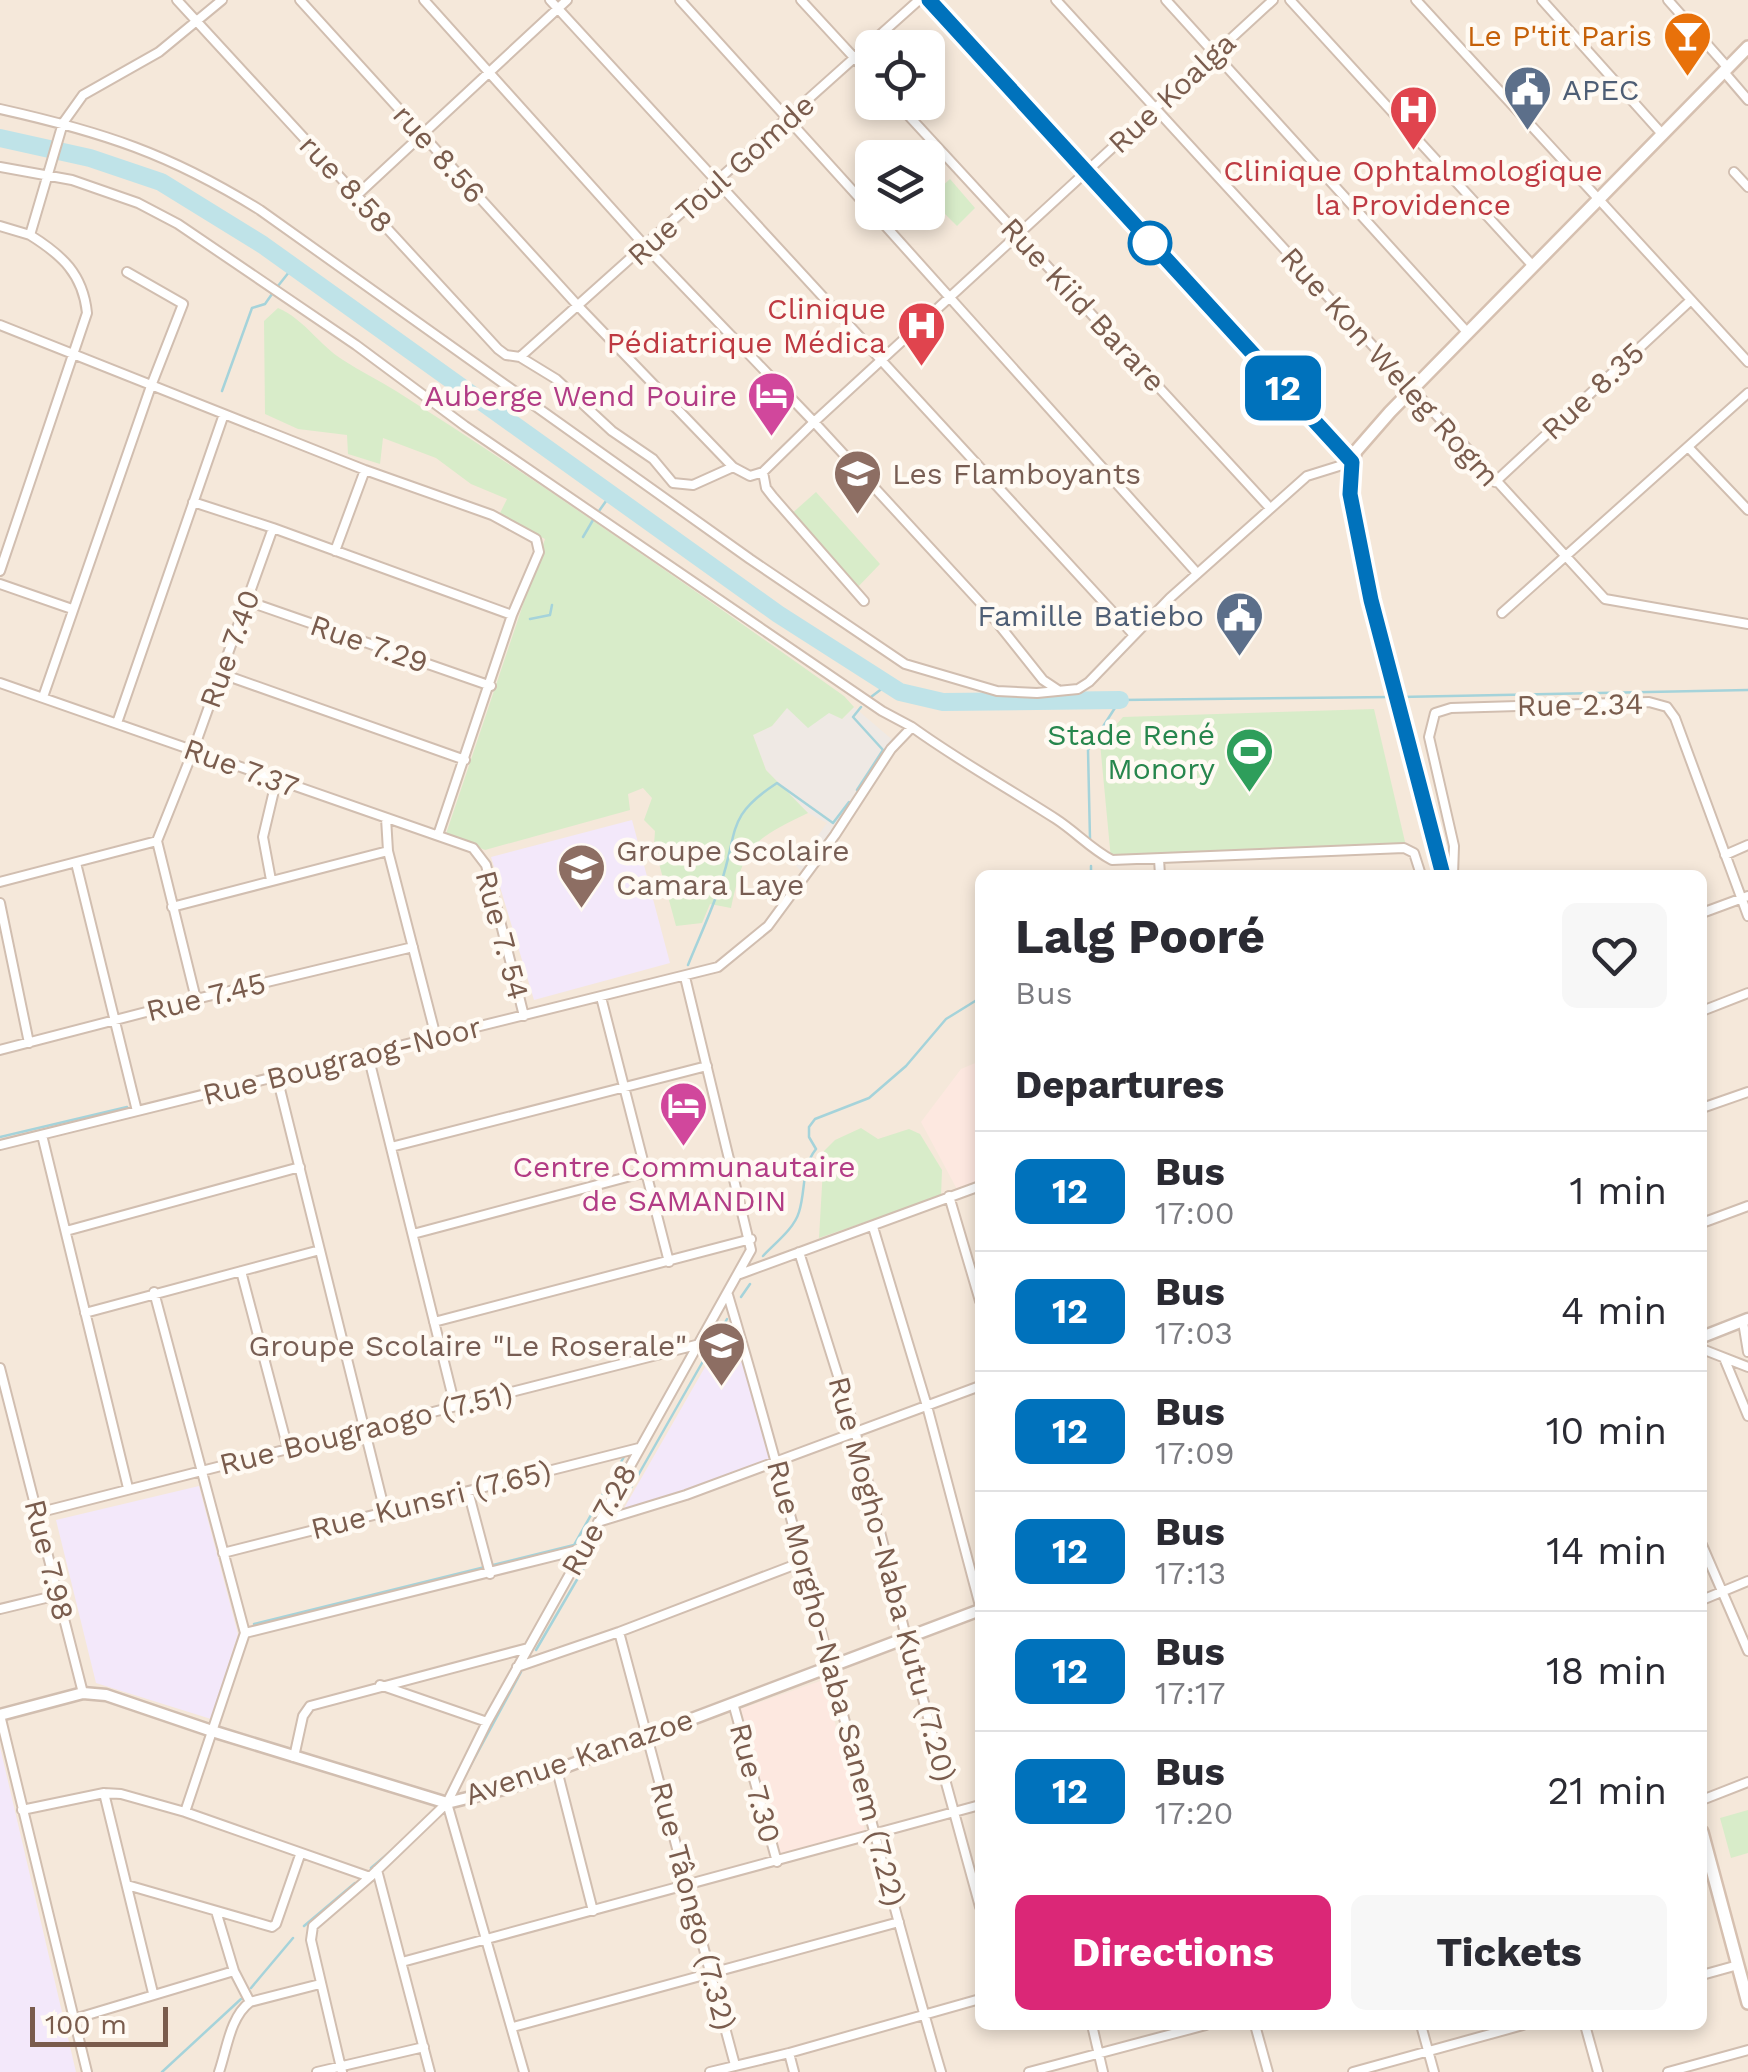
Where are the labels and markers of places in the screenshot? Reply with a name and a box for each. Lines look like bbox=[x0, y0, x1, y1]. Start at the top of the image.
bar icon: Le P'tit Paris bbox=[1661, 10, 1713, 78]
place label: Le P'tit Paris bbox=[1467, 18, 1652, 53]
public building icon: APEC bbox=[1501, 64, 1553, 132]
place label: APEC bbox=[1562, 72, 1639, 107]
hospital icon: Clinique Ophtalmologique la Providence bbox=[1387, 84, 1439, 152]
place label: Clinique Ophtalmologique la Providence bbox=[1223, 153, 1603, 222]
unlabelled marker bbox=[1129, 222, 1171, 264]
place label: Clinique Pédiatrique Médica bbox=[607, 291, 886, 360]
hospital icon: Clinique Pédiatrique Médica bbox=[895, 300, 947, 368]
hotel icon: Auberge Wend Pouire bbox=[746, 370, 798, 438]
place label: Auberge Wend Pouire bbox=[424, 378, 737, 413]
school or university icon: Les Flamboyants bbox=[831, 448, 883, 516]
place label: Les Flamboyants bbox=[892, 456, 1141, 491]
public building icon: Famille Batiebo bbox=[1213, 590, 1265, 658]
place label: Famille Batiebo bbox=[977, 598, 1204, 633]
place label: Stade René Monory bbox=[1047, 717, 1216, 786]
sports icon: Stade René Monory bbox=[1224, 726, 1276, 794]
place label: Groupe Scolaire Camara Laye bbox=[616, 833, 850, 902]
school or university icon: Groupe Scolaire Camara Laye bbox=[555, 842, 607, 910]
hotel icon: Centre Communautaire de SAMANDIN bbox=[658, 1080, 710, 1148]
place label: Centre Communautaire de SAMANDIN bbox=[512, 1149, 856, 1218]
school or university icon: Groupe Scolaire "Le Roserale" bbox=[696, 1320, 748, 1388]
place label: Groupe Scolaire "Le Roserale" bbox=[249, 1328, 687, 1363]

